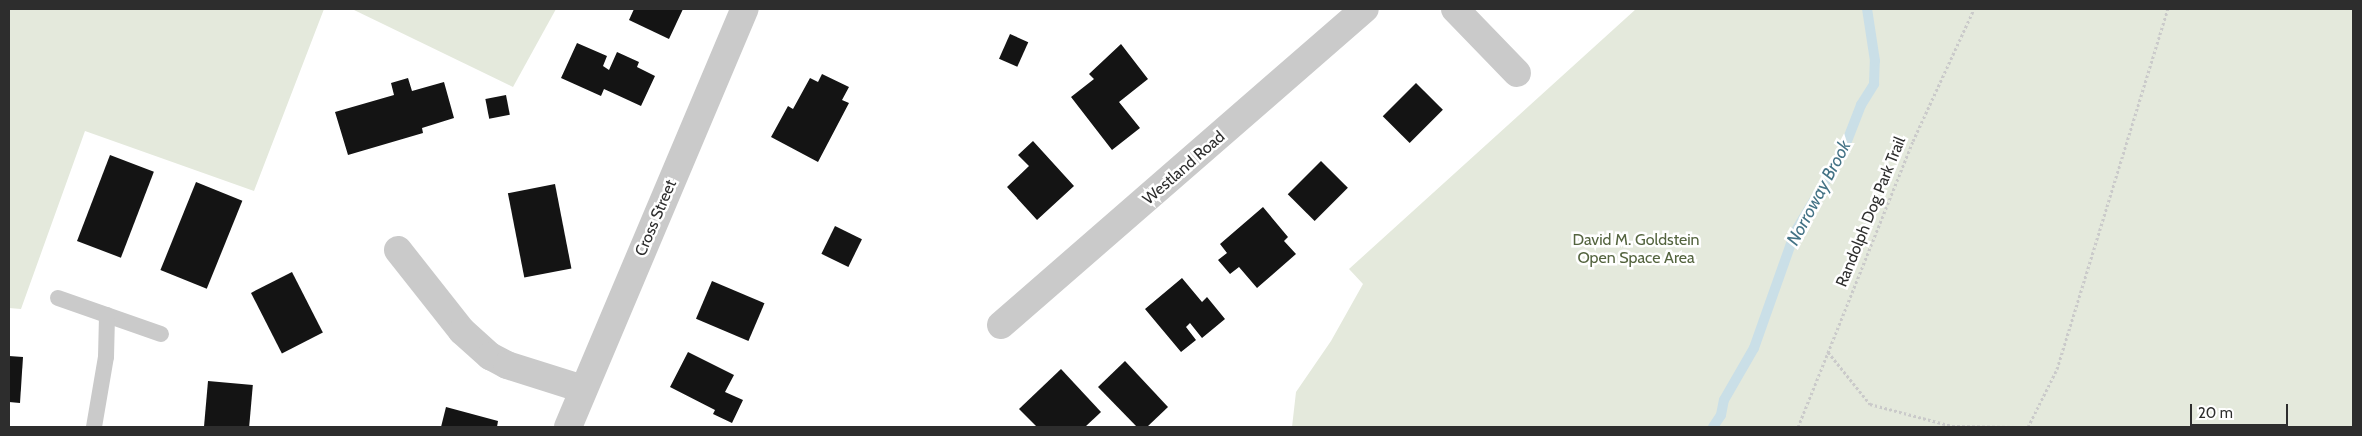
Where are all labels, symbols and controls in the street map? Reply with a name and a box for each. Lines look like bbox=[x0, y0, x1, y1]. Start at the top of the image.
street label: Westland Road bbox=[1139, 127, 1229, 209]
street label: Randolph Dog Park Trail bbox=[1832, 134, 1910, 290]
water label: Norroway Brook bbox=[1782, 137, 1856, 249]
street label: Cross Street bbox=[631, 177, 681, 259]
park label: David M. Goldstein Open Space Area bbox=[1572, 230, 1700, 268]
scale bar bbox=[2192, 394, 2290, 426]
text: 20 m bbox=[2198, 404, 2233, 422]

